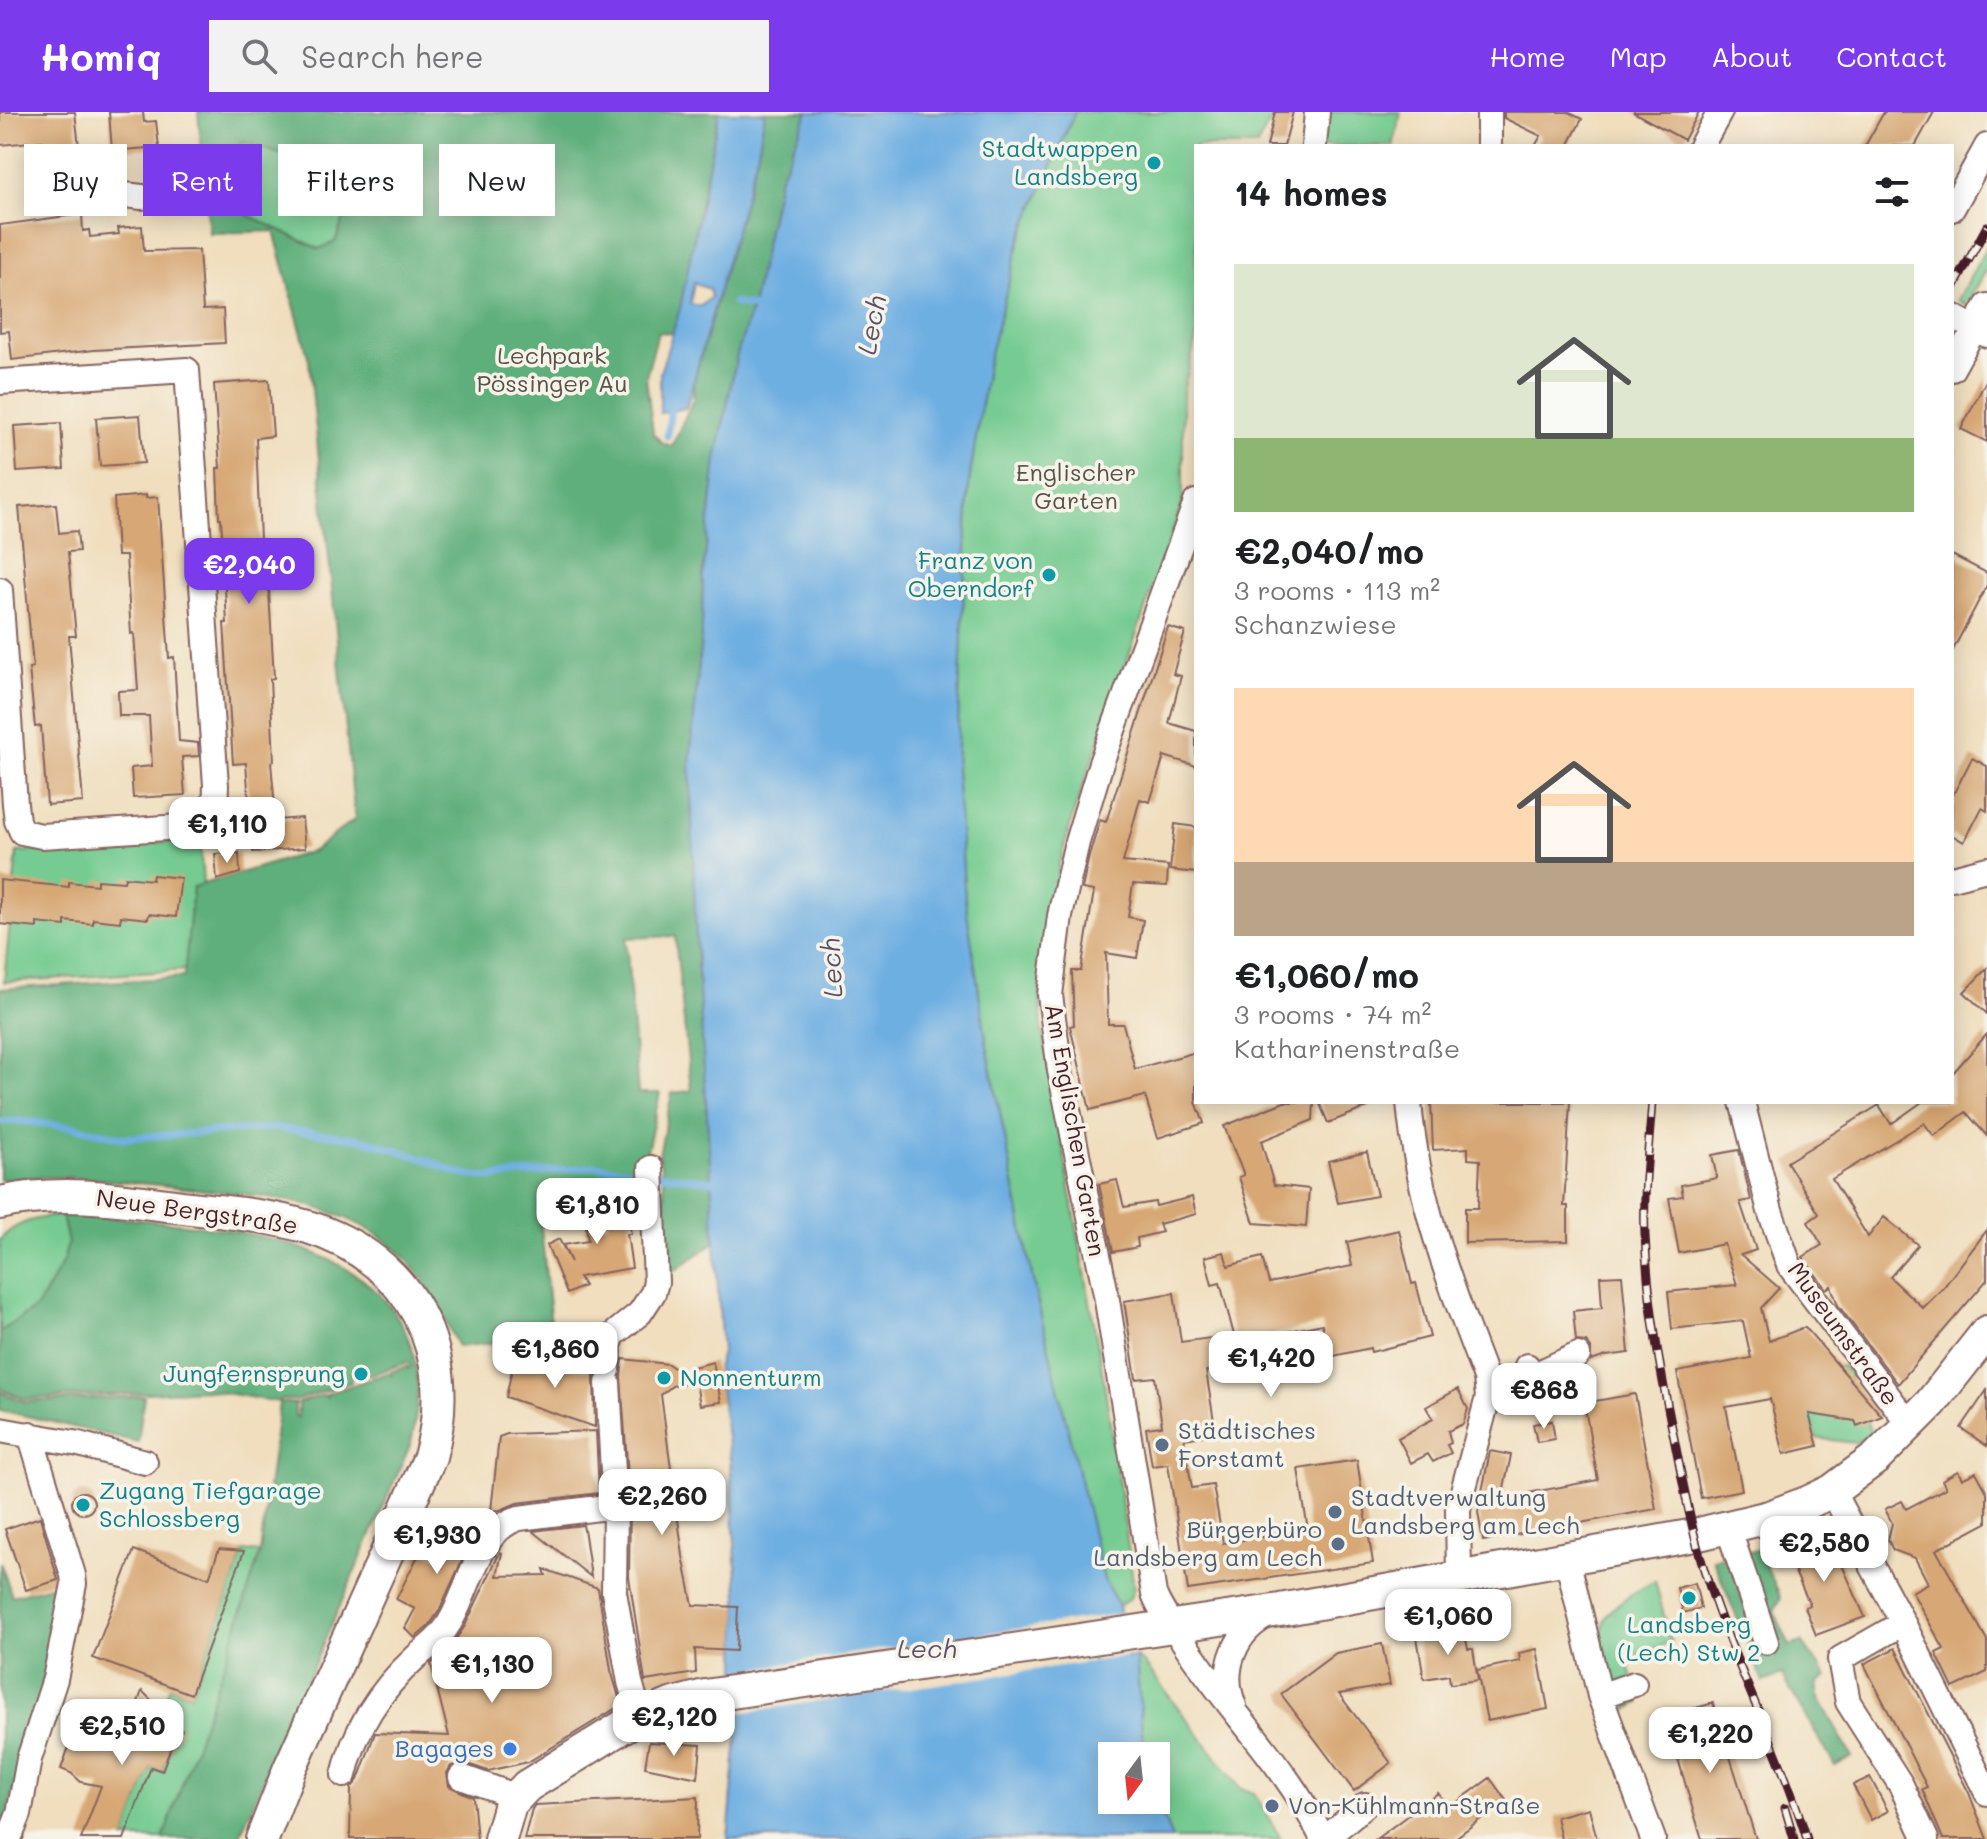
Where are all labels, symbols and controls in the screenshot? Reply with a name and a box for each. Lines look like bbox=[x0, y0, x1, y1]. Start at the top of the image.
search box bbox=[209, 20, 769, 92]
text: Homiq bbox=[40, 31, 161, 81]
icon: search bbox=[237, 34, 281, 78]
text: Search here bbox=[301, 36, 484, 76]
text: Home bbox=[1490, 38, 1566, 74]
text: Map bbox=[1610, 38, 1667, 74]
text: About bbox=[1711, 38, 1792, 74]
text: Contact bbox=[1836, 38, 1947, 74]
place label: Stadtwappen Landsberg bbox=[982, 132, 1138, 191]
chip: Buy bbox=[24, 144, 127, 216]
chip: Rent bbox=[143, 144, 262, 216]
chip: Filters bbox=[278, 144, 423, 216]
chip: New bbox=[439, 144, 555, 216]
marker: Stadtwappen Landsberg bbox=[1145, 154, 1163, 172]
text: 14 homes bbox=[1234, 170, 1388, 215]
icon: filters bbox=[1870, 170, 1914, 214]
water label: Lech bbox=[849, 292, 893, 357]
icon: home bbox=[1502, 316, 1646, 460]
park label: Lechpark Pössinger Au bbox=[476, 339, 628, 398]
park label: Englischer Garten bbox=[1016, 456, 1136, 515]
text: €2,040/mo bbox=[1234, 528, 1424, 573]
pin: €2,040 bbox=[184, 538, 314, 606]
place label: Franz von Oberndorf bbox=[908, 544, 1034, 603]
text: €2,040 bbox=[202, 547, 296, 581]
marker: Franz von Oberndorf bbox=[1040, 566, 1058, 584]
text: 3 rooms · 113 m² bbox=[1234, 573, 1440, 607]
text: Schanzwiese bbox=[1234, 607, 1397, 641]
icon: home bbox=[1502, 740, 1646, 884]
pin: €1,110 bbox=[162, 797, 292, 865]
text: €1,110 bbox=[187, 806, 267, 840]
water label: Lech bbox=[812, 937, 850, 999]
text: €1,060/mo bbox=[1234, 952, 1419, 997]
text: 3 rooms · 74 m² bbox=[1234, 997, 1431, 1031]
street label: Am Englischen Garten bbox=[1039, 1001, 1114, 1259]
text: Katharinenstraße bbox=[1234, 1031, 1460, 1065]
pin: €1,810 bbox=[532, 1178, 662, 1246]
street label: Neue Bergstraße bbox=[94, 1181, 300, 1240]
text: €1,810 bbox=[555, 1187, 639, 1221]
street label: Museumstraße bbox=[1782, 1255, 1907, 1411]
pin: €1,860 bbox=[490, 1322, 620, 1390]
text: €1,860 bbox=[510, 1331, 600, 1365]
pin: €1,420 bbox=[1206, 1331, 1336, 1399]
text: €1,420 bbox=[1227, 1340, 1315, 1374]
place label: Jungfernsprung bbox=[163, 1357, 345, 1388]
place label: Nonnenturm bbox=[680, 1361, 822, 1392]
pin: €868 bbox=[1497, 1363, 1591, 1431]
marker: Jungfernsprung bbox=[352, 1365, 370, 1383]
marker: Nonnenturm bbox=[655, 1369, 673, 1387]
text: €868 bbox=[1509, 1372, 1579, 1406]
place label: Städtisches Forstamt bbox=[1178, 1414, 1316, 1473]
marker: Städtisches Forstamt bbox=[1153, 1436, 1171, 1454]
pin: €2,260 bbox=[597, 1469, 727, 1537]
place label: Zugang Tiefgarage Schlossberg bbox=[99, 1474, 322, 1533]
text: €2,260 bbox=[617, 1478, 707, 1512]
place label: Stadtverwaltung Landsberg am Lech bbox=[1351, 1481, 1579, 1540]
marker: Zugang Tiefgarage Schlossberg bbox=[74, 1496, 92, 1514]
marker: Stadtverwaltung Landsberg am Lech bbox=[1326, 1503, 1344, 1521]
pin: €1,930 bbox=[372, 1508, 502, 1576]
place label: Bürgerbüro Landsberg am Lech bbox=[1094, 1513, 1322, 1572]
pin: €2,580 bbox=[1759, 1516, 1889, 1584]
text: €1,930 bbox=[393, 1517, 481, 1551]
text: €2,580 bbox=[1778, 1525, 1870, 1559]
marker: Bürgerbüro Landsberg am Lech bbox=[1329, 1535, 1347, 1553]
pin: €1,060 bbox=[1383, 1589, 1513, 1657]
marker: Landsberg (Lech) Stw 2 bbox=[1680, 1589, 1698, 1607]
text: €1,060 bbox=[1403, 1598, 1493, 1632]
place label: Landsberg (Lech) Stw 2 bbox=[1618, 1608, 1760, 1667]
water label: Lech bbox=[897, 1631, 957, 1665]
pin: €1,130 bbox=[427, 1637, 557, 1705]
text: €1,130 bbox=[450, 1646, 534, 1680]
pin: €2,120 bbox=[609, 1690, 739, 1758]
pin: €2,510 bbox=[57, 1699, 187, 1767]
text: €2,120 bbox=[631, 1699, 717, 1733]
pin: €1,220 bbox=[1645, 1707, 1775, 1775]
text: €2,510 bbox=[78, 1708, 166, 1742]
text: €1,220 bbox=[1667, 1716, 1753, 1750]
place label: Bagages bbox=[395, 1732, 494, 1763]
marker: Bagages bbox=[501, 1740, 519, 1758]
north arrow bbox=[1098, 1742, 1170, 1814]
map controls bbox=[1098, 1742, 1170, 1814]
place label: Von-Kühlmann-Straße bbox=[1288, 1789, 1540, 1820]
marker: Von-Kühlmann-Straße bbox=[1263, 1797, 1281, 1815]

